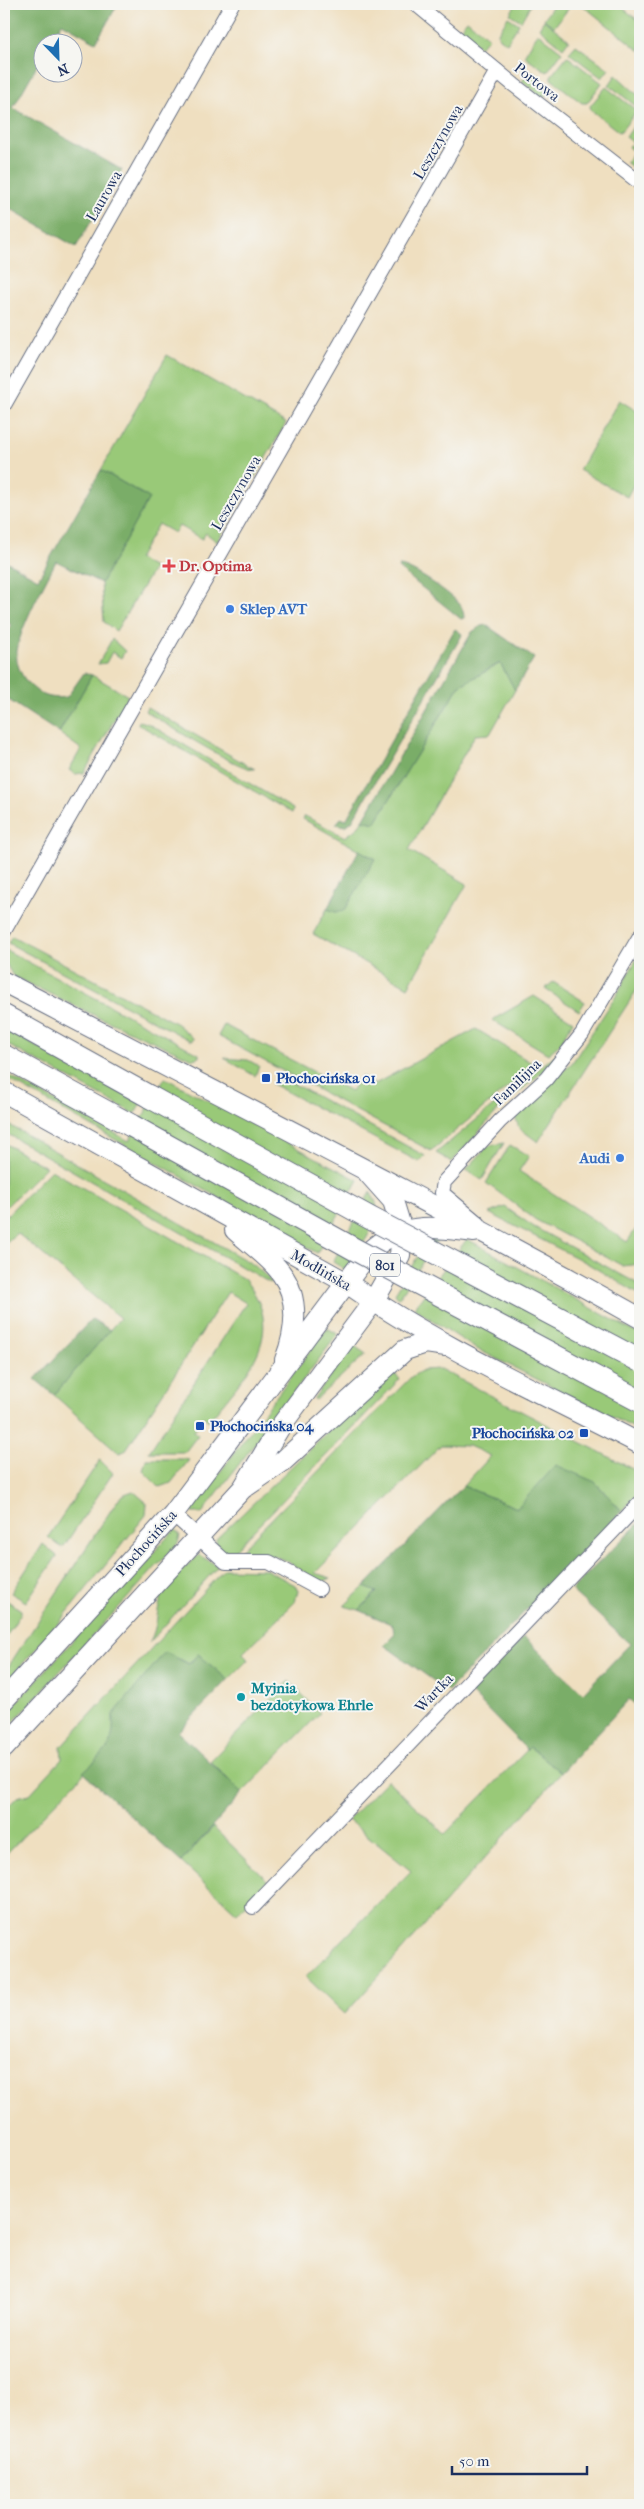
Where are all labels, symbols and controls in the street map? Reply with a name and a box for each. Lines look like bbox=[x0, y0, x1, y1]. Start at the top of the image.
north arrow bbox=[32, 32, 82, 82]
street label: Portowa bbox=[510, 59, 564, 106]
text: N bbox=[54, 60, 71, 80]
street label: Leszczynowa bbox=[409, 100, 467, 183]
street label: Laurowa bbox=[82, 166, 126, 225]
street label: Leszczynowa bbox=[207, 451, 265, 534]
place label: Dr. Optima bbox=[179, 557, 253, 575]
marker: Dr. Optima bbox=[163, 560, 175, 572]
place label: Sklep AVT bbox=[240, 600, 308, 618]
marker: Sklep AVT bbox=[224, 603, 236, 615]
street label: Familijna bbox=[489, 1054, 546, 1109]
place label: Płochocińska 01 bbox=[276, 1069, 376, 1087]
marker: Płochocińska 01 bbox=[260, 1072, 272, 1084]
place label: Audi bbox=[578, 1149, 611, 1167]
marker: Audi bbox=[614, 1152, 626, 1164]
street label: Modlińska bbox=[288, 1246, 355, 1295]
road number: 801 bbox=[370, 1254, 400, 1276]
place label: Płochocińska 04 bbox=[210, 1417, 314, 1435]
marker: Płochocińska 04 bbox=[194, 1420, 206, 1432]
place label: Płochocińska 02 bbox=[472, 1424, 574, 1442]
marker: Płochocińska 02 bbox=[578, 1427, 590, 1439]
street label: Płochocińska bbox=[112, 1505, 181, 1580]
street label: Wartka bbox=[410, 1669, 458, 1717]
place label: Myjnia bezdotykowa Ehrle bbox=[250, 1679, 374, 1714]
marker: Myjnia bezdotykowa Ehrle bbox=[235, 1691, 247, 1703]
scale bar bbox=[452, 2444, 586, 2476]
text: 50 m bbox=[459, 2452, 490, 2470]

